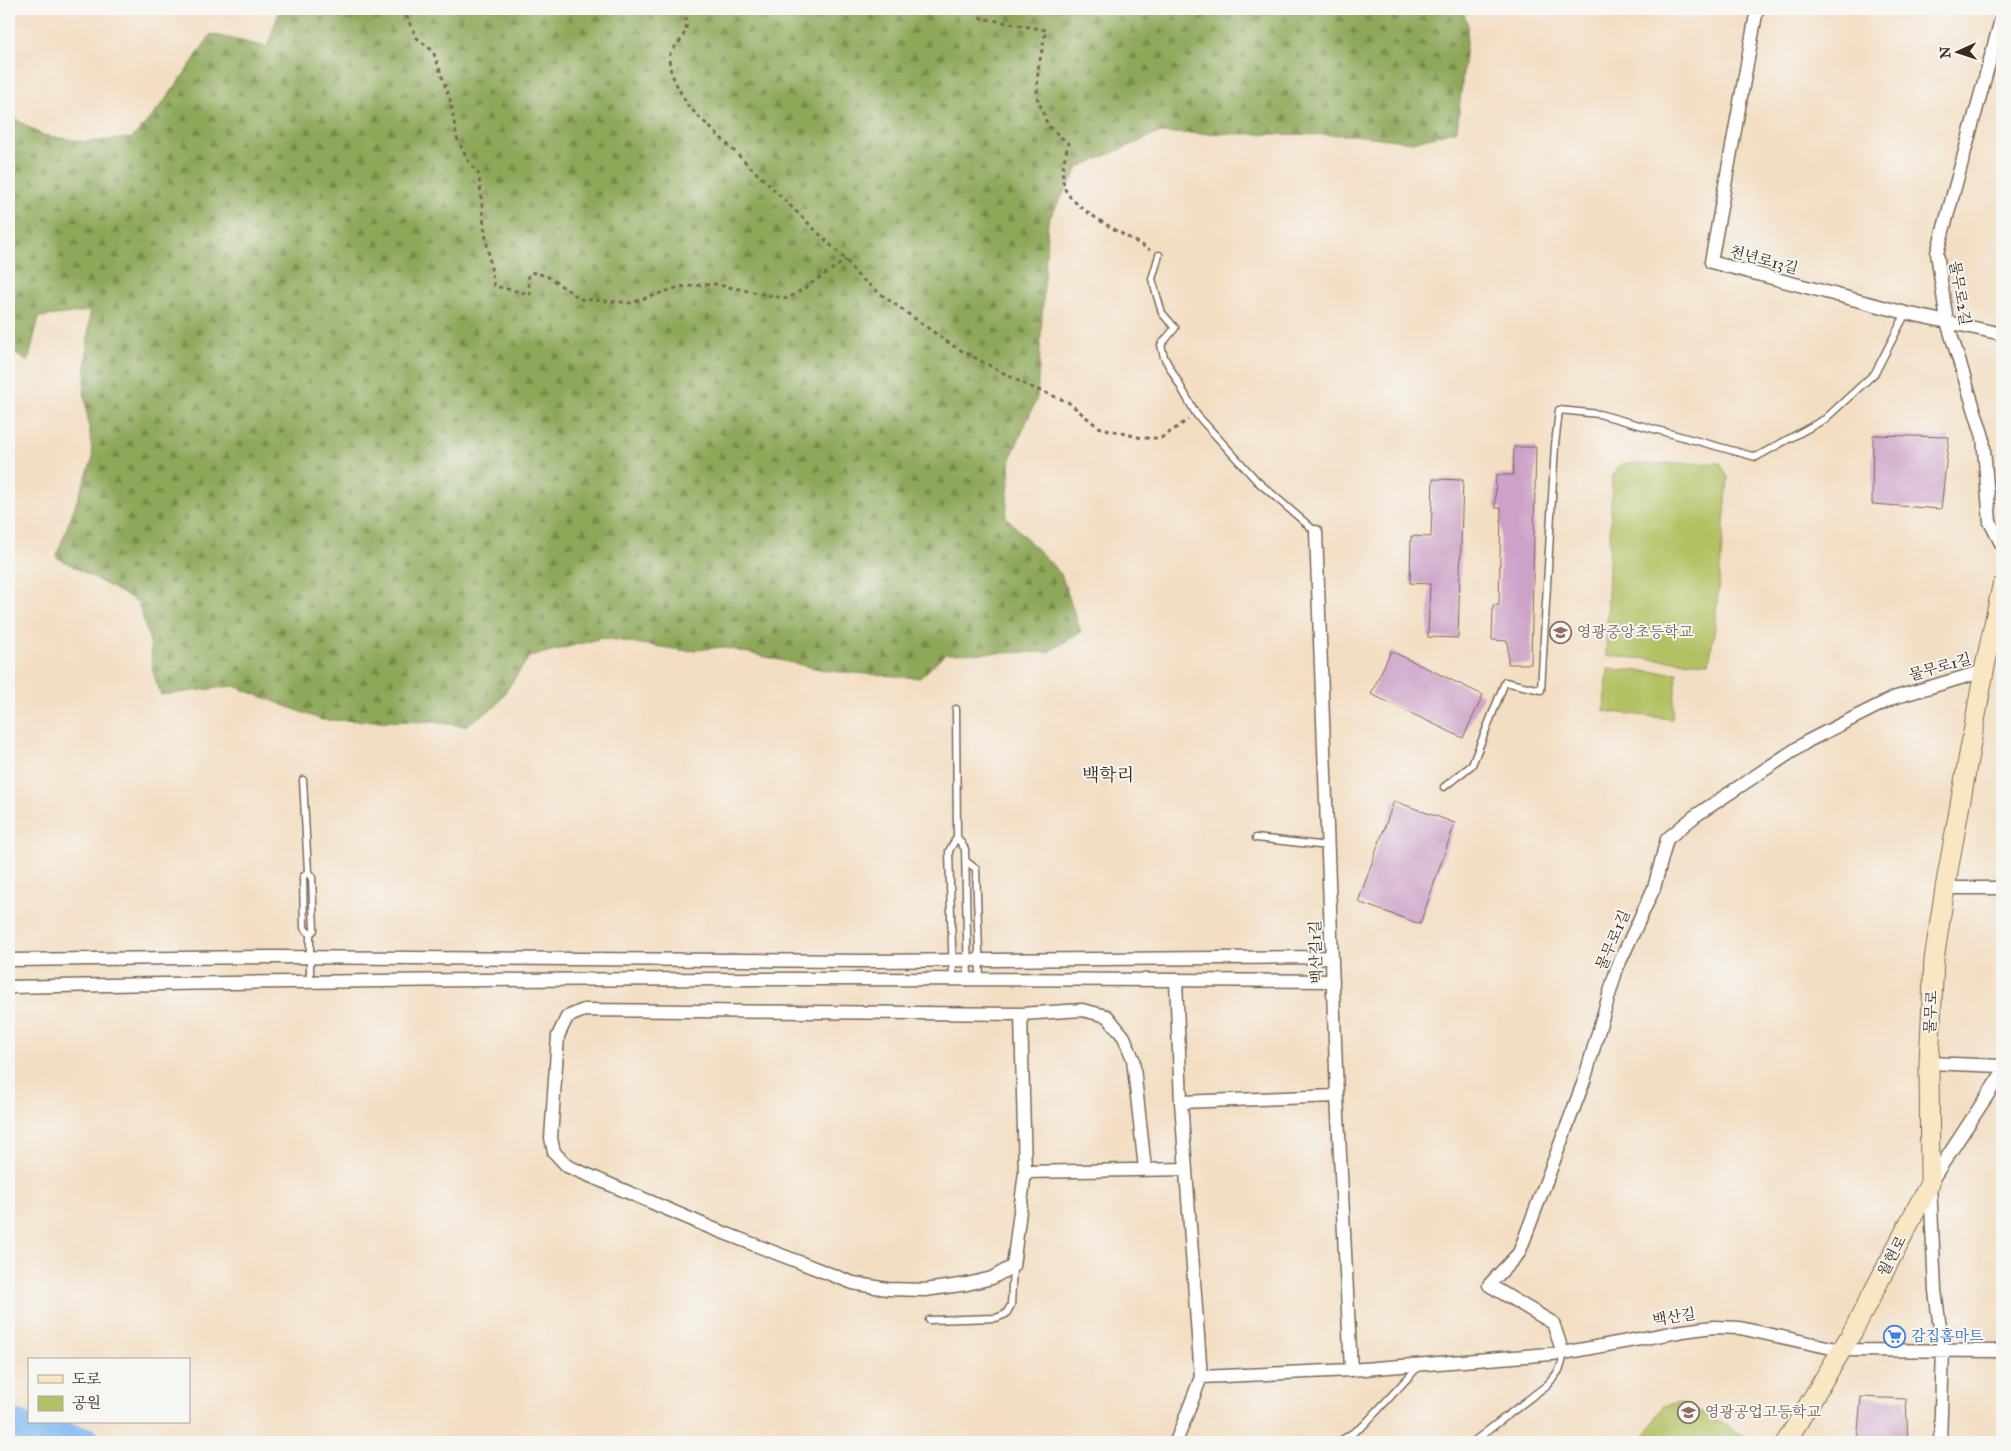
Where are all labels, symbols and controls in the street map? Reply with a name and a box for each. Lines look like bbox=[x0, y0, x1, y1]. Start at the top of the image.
north arrow bbox=[1934, 28, 1984, 78]
text: N bbox=[1937, 46, 1954, 59]
street label: 천년로13길 bbox=[1728, 242, 1800, 278]
street label: 물무로2길 bbox=[1945, 259, 1975, 327]
school or university icon: 영광중앙초등학교 bbox=[1549, 620, 1573, 644]
place label: 영광중앙초등학교 bbox=[1577, 623, 1693, 641]
street label: 물무로1길 bbox=[1907, 650, 1973, 684]
district label: 백학리 bbox=[1082, 764, 1134, 786]
street label: 물무로1길 bbox=[1592, 907, 1634, 973]
street label: 백산길1길 bbox=[1306, 920, 1326, 984]
street label: 물무로 bbox=[1921, 989, 1941, 1034]
street label: 월현로 bbox=[1874, 1232, 1910, 1279]
street label: 백산길 bbox=[1651, 1305, 1697, 1329]
supermarket icon: 감집홈마트 bbox=[1883, 1324, 1907, 1348]
place label: 감집홈마트 bbox=[1911, 1327, 1984, 1345]
legend bbox=[28, 1358, 190, 1424]
text: 도로 bbox=[72, 1370, 101, 1388]
text: 공원 bbox=[72, 1394, 101, 1412]
school or university icon: 영광공업고등학교 bbox=[1677, 1400, 1701, 1424]
place label: 영광공업고등학교 bbox=[1705, 1403, 1821, 1421]

